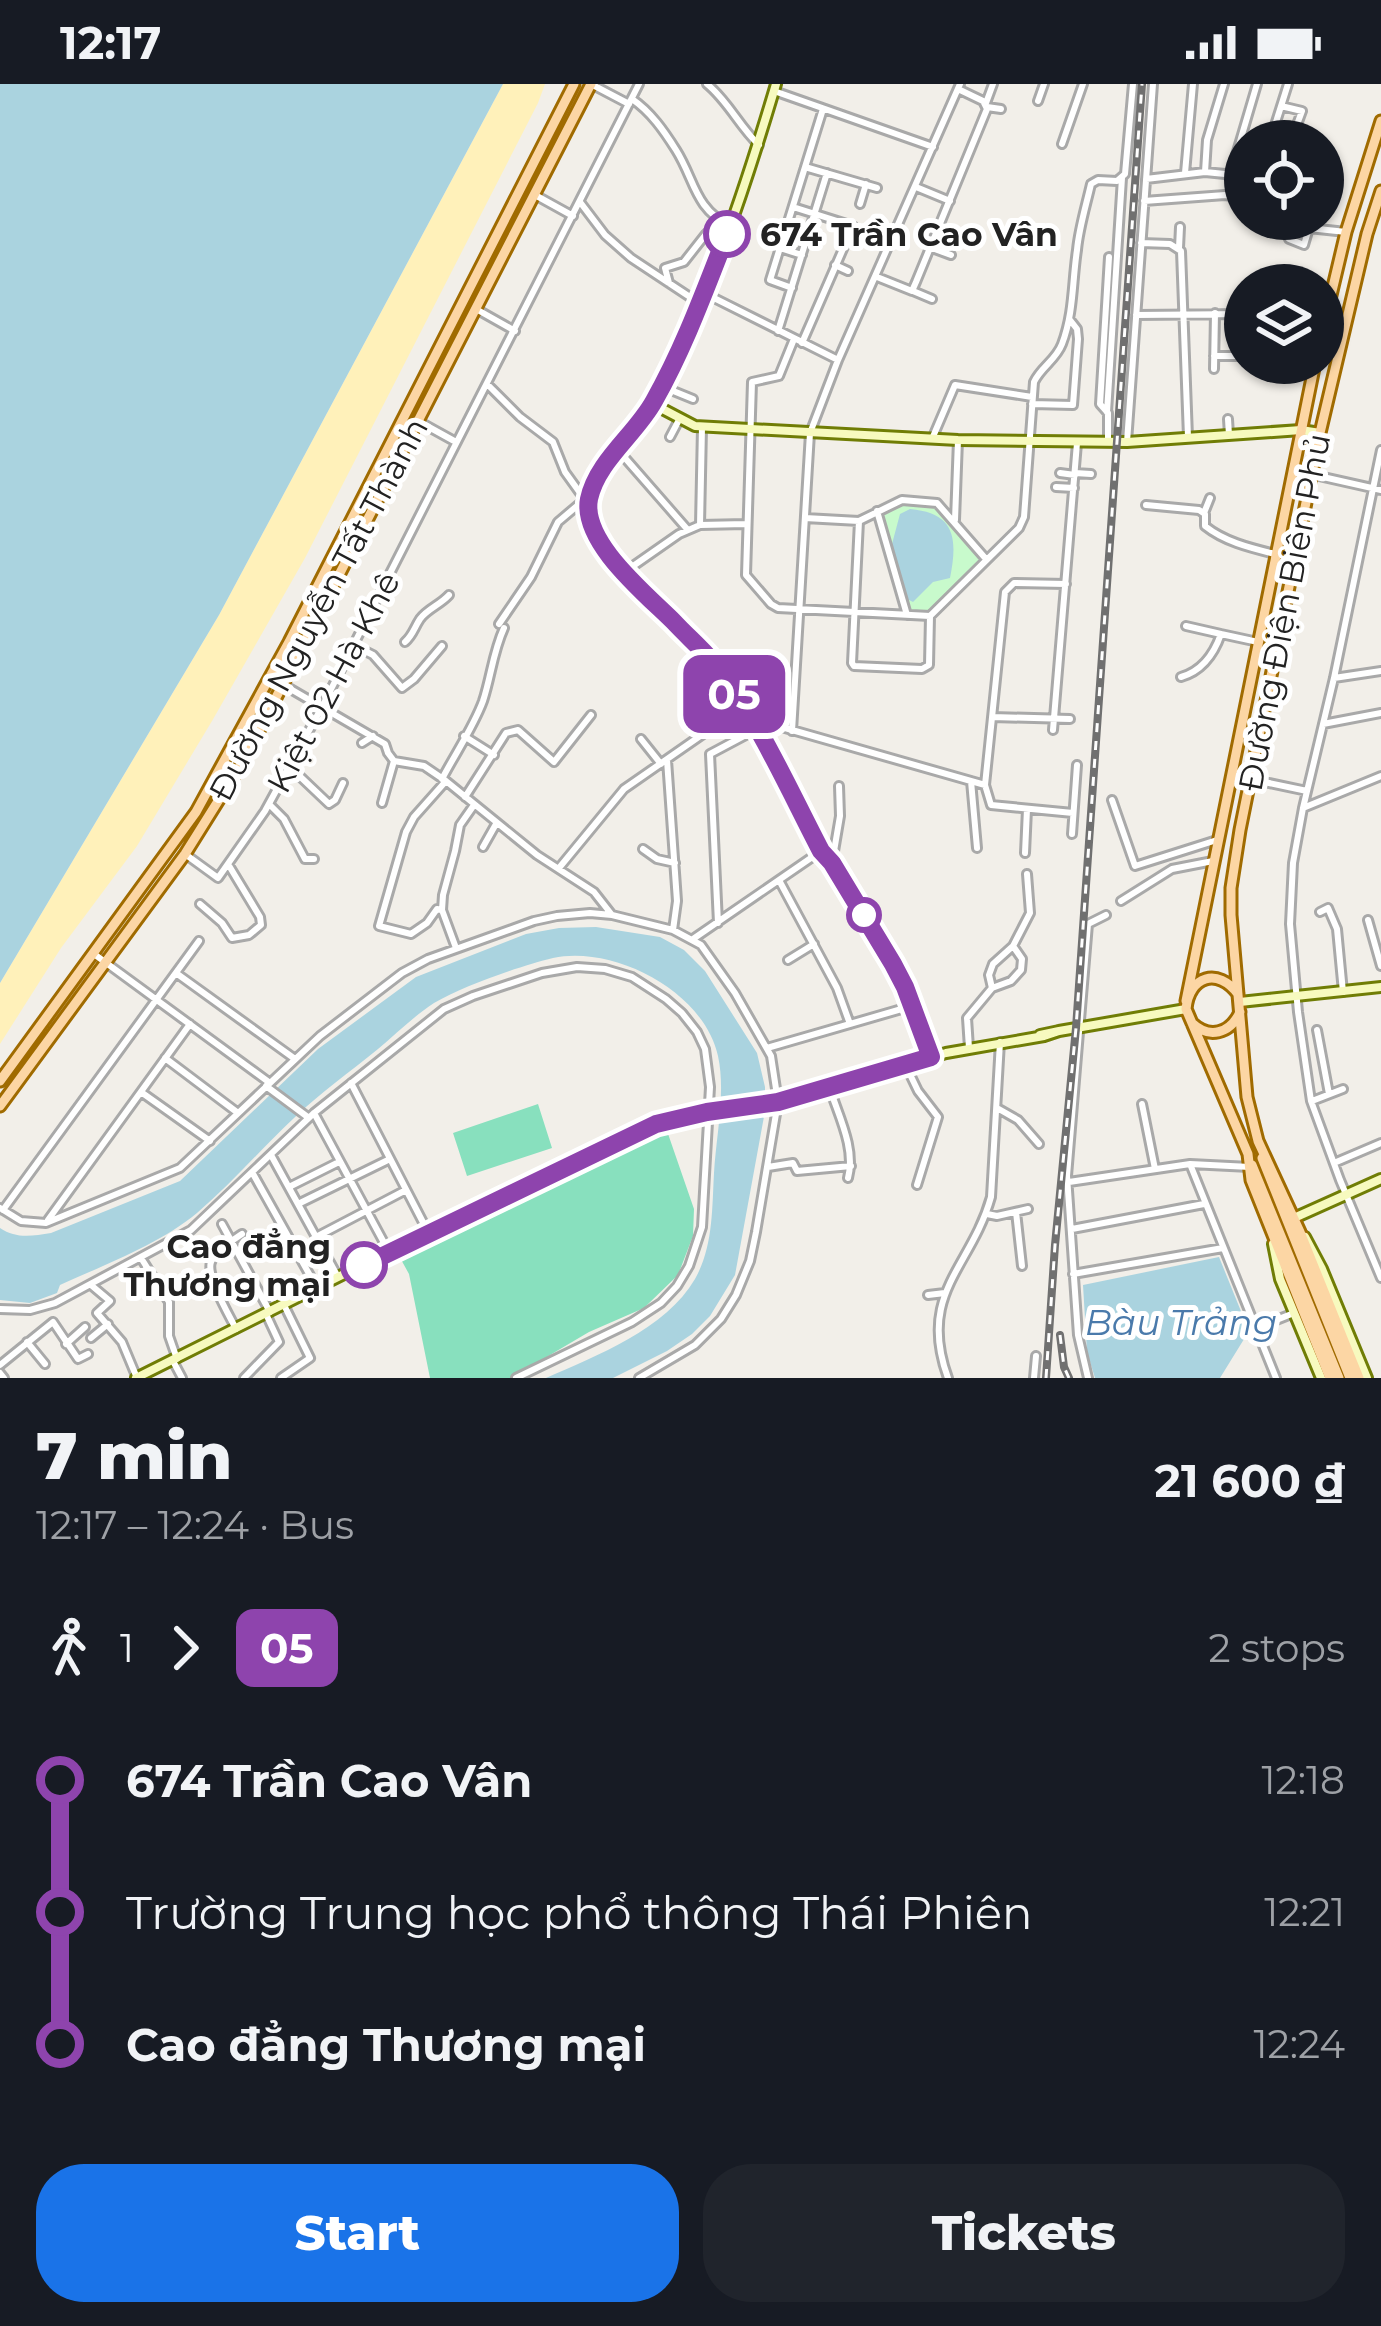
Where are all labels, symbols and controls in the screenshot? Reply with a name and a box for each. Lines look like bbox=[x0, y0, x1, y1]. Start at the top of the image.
text: 12:17 bbox=[60, 15, 162, 70]
map controls bbox=[1224, 120, 1344, 384]
button: locate bbox=[1224, 120, 1344, 240]
marker: 674 Trần Cao Vân bbox=[705, 212, 749, 256]
place label: 674 Trần Cao Vân bbox=[760, 214, 1058, 254]
button: layers bbox=[1224, 264, 1344, 384]
street label: Đường Nguyễn Tất Thành bbox=[200, 411, 436, 807]
street label: Đường Điện Biên Phủ bbox=[1230, 430, 1338, 794]
street label: Kiệt 02 Hà Khê bbox=[258, 565, 408, 799]
line badge: 05 bbox=[680, 655, 788, 733]
text: 05 bbox=[707, 668, 761, 720]
unlabelled marker bbox=[848, 899, 880, 931]
place label: Cao đẳng Thương mại bbox=[123, 1226, 331, 1304]
marker: Cao đẳng Thương mại bbox=[342, 1243, 386, 1287]
water label: Bàu Trảng bbox=[1085, 1300, 1277, 1344]
text: 7 min bbox=[36, 1415, 232, 1496]
text: 21 600 ₫ bbox=[1154, 1453, 1345, 1508]
text: 12:17 – 12:24 · Bus bbox=[36, 1501, 354, 1549]
icon: walk bbox=[36, 1615, 102, 1681]
icon: forward bbox=[152, 1615, 218, 1681]
text: 05 bbox=[260, 1622, 314, 1674]
text: 1 bbox=[120, 1624, 134, 1672]
text: 2 stops bbox=[1209, 1624, 1345, 1672]
text: 674 Trần Cao Vân bbox=[126, 1753, 532, 1808]
text: 12:18 bbox=[1262, 1756, 1345, 1804]
text: Trường Trung học phổ thông Thái Phiên bbox=[126, 1885, 1032, 1940]
text: 12:21 bbox=[1264, 1888, 1345, 1936]
text: Cao đẳng Thương mại bbox=[126, 2017, 646, 2072]
text: 12:24 bbox=[1253, 2020, 1345, 2068]
button: Start bbox=[36, 2164, 679, 2302]
button: Tickets bbox=[703, 2164, 1345, 2302]

